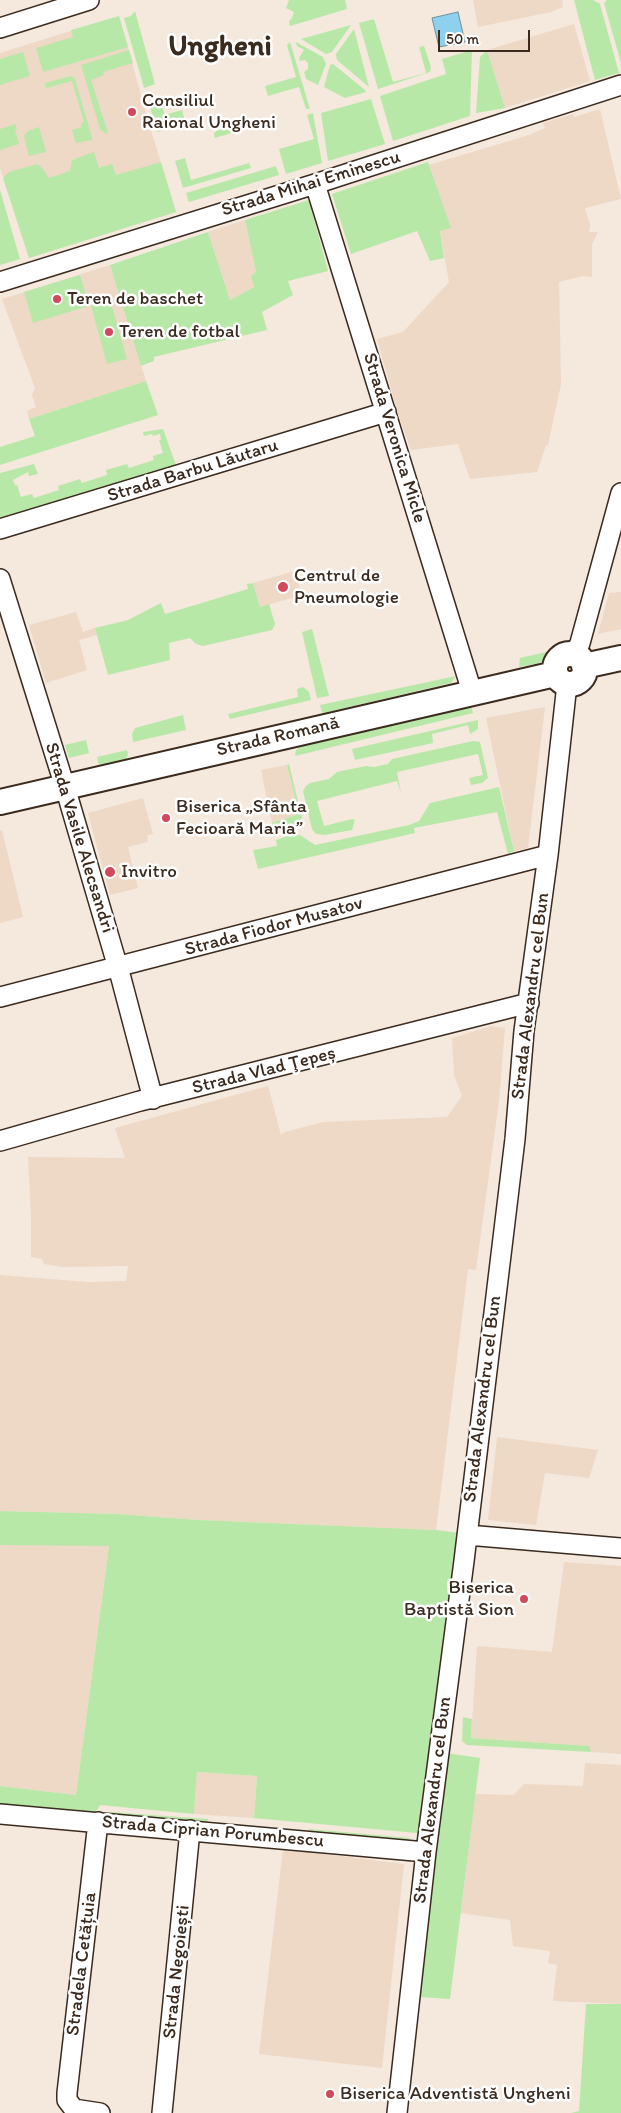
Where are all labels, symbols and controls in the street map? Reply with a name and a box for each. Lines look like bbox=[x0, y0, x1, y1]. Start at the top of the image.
scale bar bbox=[441, 20, 534, 52]
text: 50 m bbox=[446, 30, 479, 48]
district label: Ungheni bbox=[168, 31, 272, 65]
place label: Consiliul Raional Ungheni bbox=[142, 90, 276, 134]
marker: Consiliul Raional Ungheni bbox=[126, 106, 138, 118]
street label: Strada Mihai Eminescu bbox=[219, 146, 403, 222]
place label: Teren de baschet bbox=[67, 288, 203, 310]
marker: Teren de baschet bbox=[51, 293, 63, 305]
place label: Teren de fotbal bbox=[119, 321, 240, 343]
marker: Teren de fotbal bbox=[103, 326, 115, 338]
street label: Strada Veronica Micle bbox=[357, 350, 431, 526]
street label: Strada Barbu Lăutaru bbox=[105, 434, 281, 508]
place label: Centrul de Pneumologie bbox=[294, 565, 399, 609]
marker: Centrul de Pneumologie bbox=[276, 580, 290, 594]
street label: Strada Romană bbox=[214, 712, 342, 762]
street label: Strada Vasile Alecsandri bbox=[39, 740, 119, 936]
place label: Biserica „Sfânta Fecioară Maria” bbox=[176, 796, 307, 840]
marker: Biserica „Sfânta Fecioară Maria” bbox=[160, 812, 172, 824]
place label: Invitro bbox=[121, 861, 177, 883]
marker: Invitro bbox=[103, 865, 117, 879]
street label: Strada Alexandru cel Bun bbox=[507, 891, 555, 1101]
street label: Strada Fiodor Musatov bbox=[182, 892, 366, 962]
street label: Strada Vlad Ţepeș bbox=[190, 1042, 338, 1100]
street label: Strada Alexandru cel Bun bbox=[459, 1294, 507, 1504]
place label: Biserica Baptistă Sion bbox=[404, 1577, 514, 1621]
marker: Biserica Baptistă Sion bbox=[518, 1593, 530, 1605]
street label: Strada Alexandru cel Bun bbox=[409, 1695, 457, 1905]
street label: Strada Ciprian Porumbescu bbox=[101, 1811, 325, 1853]
street label: Stradela Cetățuia bbox=[62, 1891, 102, 2037]
street label: Strada Negoiești bbox=[159, 1904, 195, 2040]
place label: Biserica Adventistă Ungheni bbox=[340, 2083, 571, 2105]
marker: Biserica Adventistă Ungheni bbox=[324, 2088, 336, 2100]

